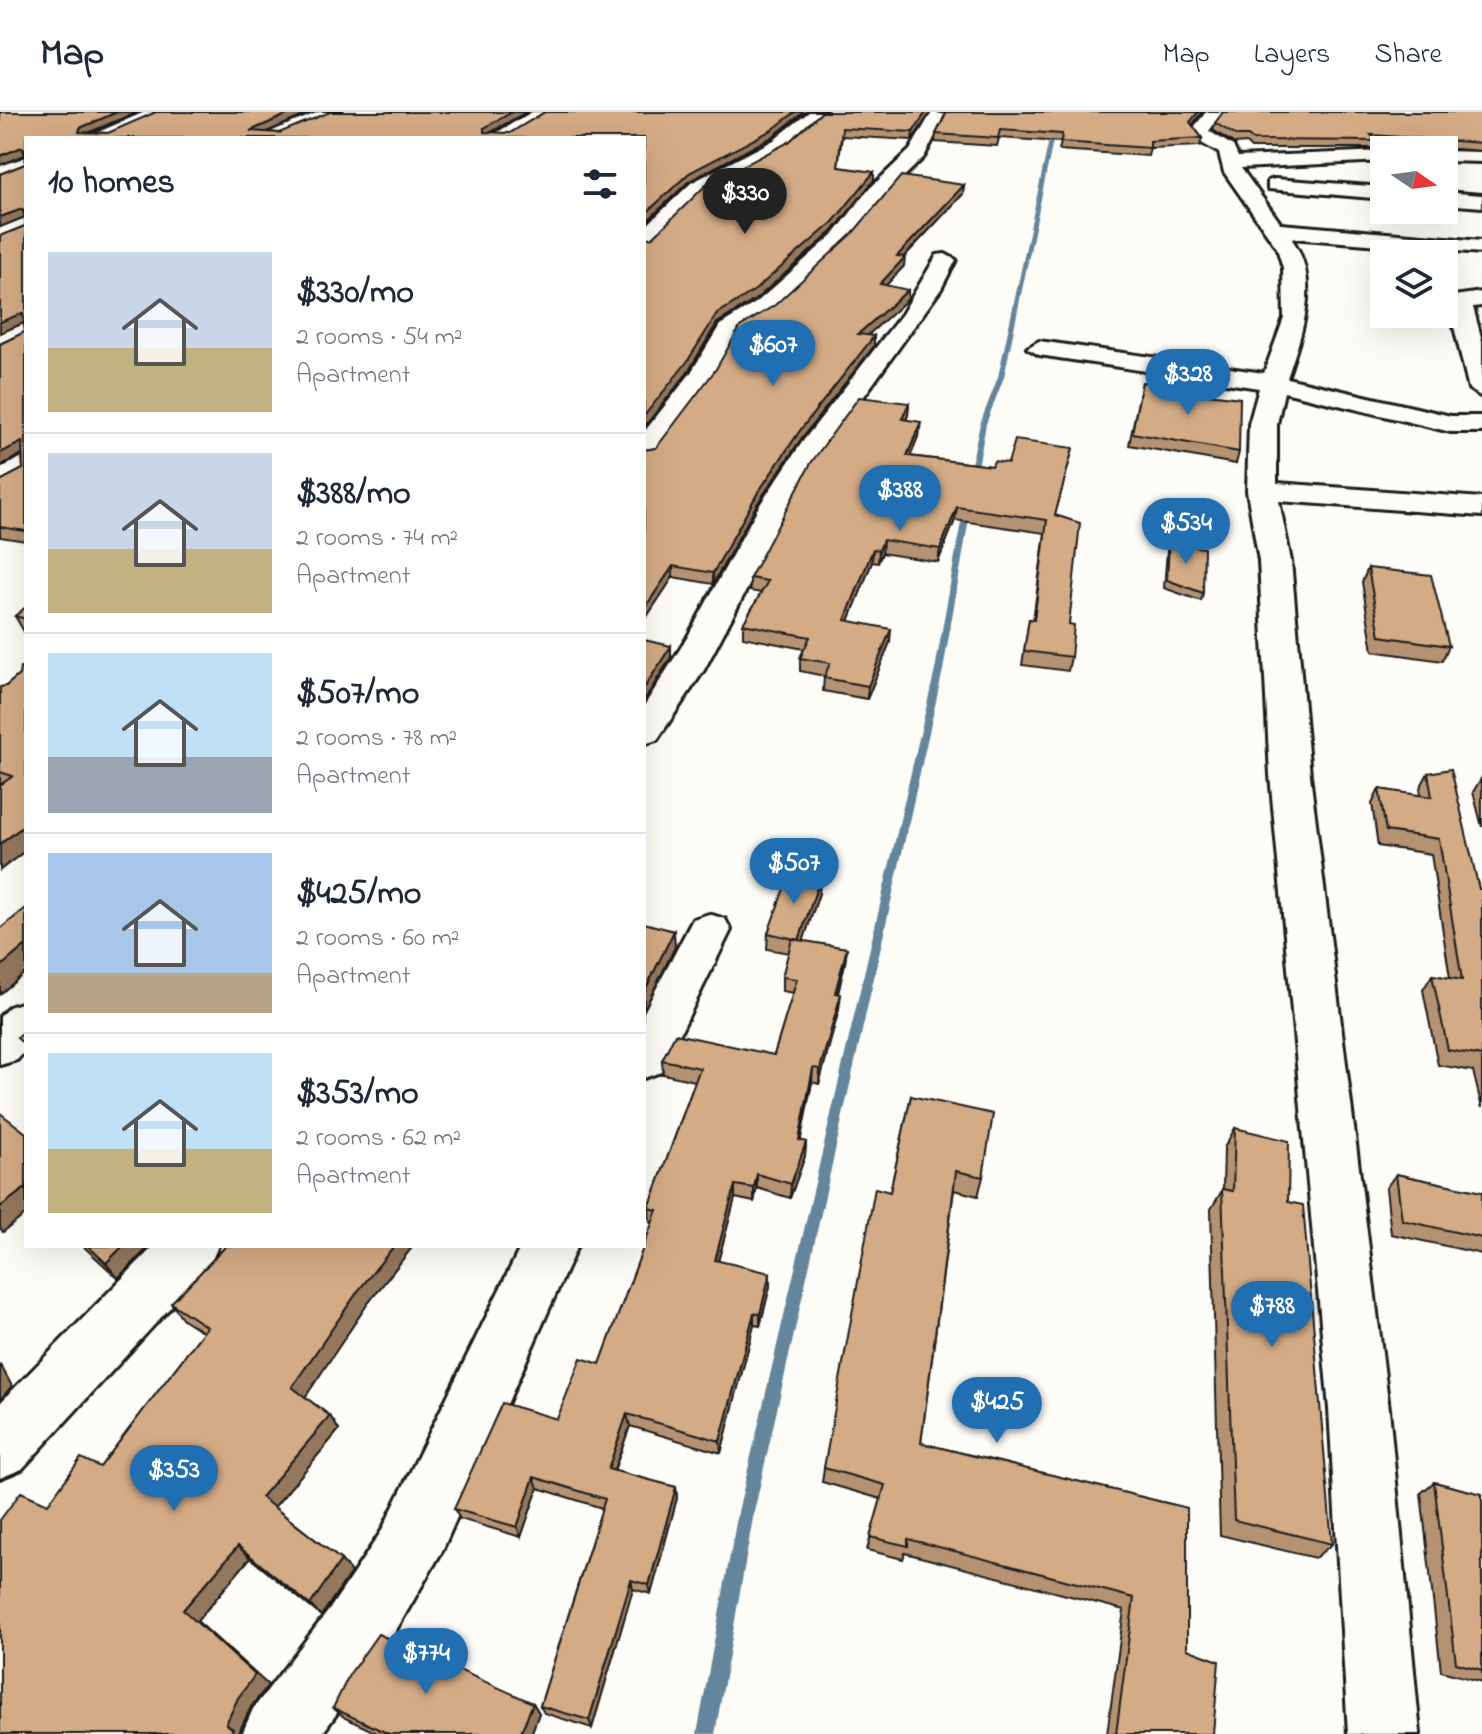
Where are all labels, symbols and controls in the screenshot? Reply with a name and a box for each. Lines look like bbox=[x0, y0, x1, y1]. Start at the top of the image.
text: Map bbox=[40, 27, 104, 83]
text: Map bbox=[1162, 35, 1210, 76]
text: Layers bbox=[1254, 35, 1330, 76]
text: Share bbox=[1374, 35, 1442, 76]
north arrow bbox=[1370, 136, 1458, 224]
map controls bbox=[1370, 136, 1458, 328]
text: 10 homes bbox=[48, 159, 175, 209]
icon: filters bbox=[578, 162, 622, 206]
pin: $330 bbox=[698, 168, 792, 236]
text: $330 bbox=[721, 175, 769, 213]
button: layers bbox=[1370, 240, 1458, 328]
text: $330/mo bbox=[296, 269, 414, 319]
icon: home bbox=[112, 284, 208, 380]
text: 2 rooms · 54 m² bbox=[296, 319, 462, 357]
pin: $607 bbox=[726, 320, 820, 388]
text: $607 bbox=[748, 327, 798, 365]
pin: $328 bbox=[1141, 349, 1235, 417]
text: $328 bbox=[1163, 356, 1213, 394]
text: Apartment bbox=[296, 357, 410, 395]
pin: $388 bbox=[853, 465, 947, 533]
text: $388/mo bbox=[296, 470, 411, 520]
text: $388 bbox=[877, 472, 923, 510]
icon: home bbox=[112, 485, 208, 581]
pin: $534 bbox=[1139, 498, 1233, 566]
text: $534 bbox=[1160, 505, 1212, 543]
text: 2 rooms · 74 m² bbox=[296, 520, 458, 558]
text: Apartment bbox=[296, 558, 410, 596]
text: $507/mo bbox=[296, 670, 419, 720]
icon: home bbox=[112, 685, 208, 781]
text: 2 rooms · 78 m² bbox=[296, 720, 457, 758]
text: Apartment bbox=[296, 758, 410, 796]
pin: $507 bbox=[747, 838, 841, 906]
text: $507 bbox=[768, 845, 820, 883]
text: $425/mo bbox=[296, 870, 422, 920]
icon: home bbox=[112, 885, 208, 981]
text: 2 rooms · 60 m² bbox=[296, 920, 460, 958]
text: Apartment bbox=[296, 958, 410, 996]
text: $353/mo bbox=[296, 1070, 419, 1120]
icon: home bbox=[112, 1085, 208, 1181]
text: 2 rooms · 62 m² bbox=[296, 1120, 461, 1158]
text: Apartment bbox=[296, 1158, 410, 1196]
pin: $788 bbox=[1225, 1281, 1319, 1349]
text: $788 bbox=[1249, 1288, 1295, 1326]
pin: $425 bbox=[950, 1377, 1044, 1445]
text: $425 bbox=[970, 1384, 1024, 1422]
pin: $353 bbox=[127, 1445, 221, 1513]
text: $353 bbox=[148, 1452, 200, 1490]
pin: $774 bbox=[379, 1628, 473, 1696]
text: $774 bbox=[402, 1635, 450, 1673]

